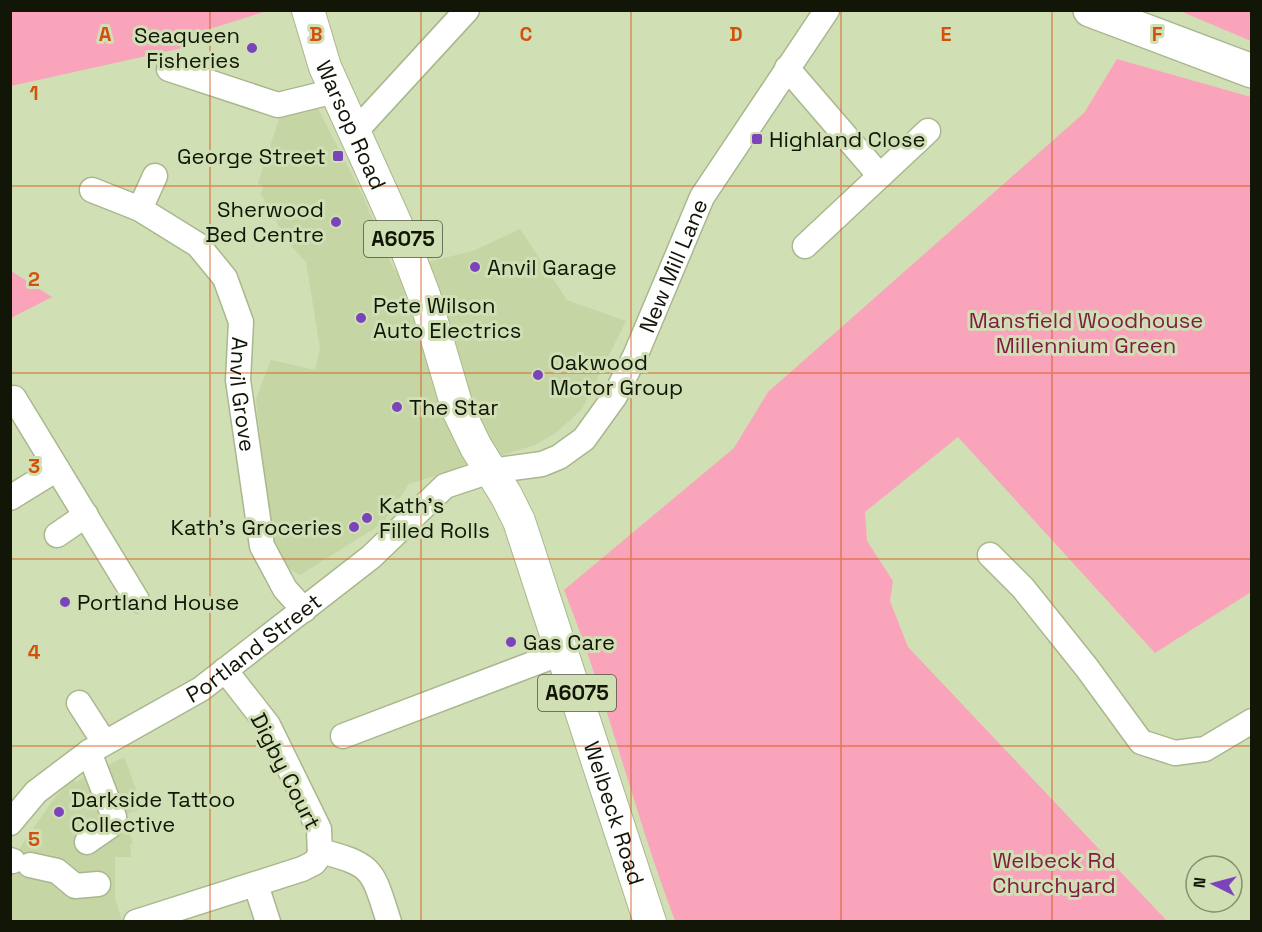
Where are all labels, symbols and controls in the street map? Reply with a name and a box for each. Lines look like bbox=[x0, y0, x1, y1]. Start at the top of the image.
text: A bbox=[99, 21, 112, 47]
place label: Seaqueen Fisheries bbox=[134, 21, 240, 74]
text: B bbox=[309, 21, 323, 47]
text: C bbox=[520, 21, 533, 47]
text: D bbox=[729, 21, 743, 47]
text: E bbox=[940, 21, 952, 47]
text: F bbox=[1152, 21, 1163, 47]
marker: Seaqueen Fisheries bbox=[245, 41, 259, 55]
street label: Warsop Road bbox=[310, 56, 393, 194]
text: 1 bbox=[29, 80, 39, 106]
place label: Highland Close bbox=[769, 125, 926, 153]
marker: Highland Close bbox=[750, 132, 764, 146]
place label: George Street bbox=[177, 142, 326, 170]
marker: George Street bbox=[331, 149, 345, 163]
street label: New Mill Lane bbox=[633, 194, 714, 337]
place label: Sherwood Bed Centre bbox=[205, 195, 324, 248]
marker: Sherwood Bed Centre bbox=[329, 215, 343, 229]
road number: A6075 bbox=[364, 221, 442, 257]
place label: Anvil Garage bbox=[487, 253, 617, 281]
marker: Anvil Garage bbox=[468, 260, 482, 274]
text: 2 bbox=[28, 266, 40, 292]
place label: Pete Wilson Auto Electrics bbox=[373, 291, 521, 344]
park label: Mansfield Woodhouse Millennium Green bbox=[969, 306, 1203, 359]
marker: Pete Wilson Auto Electrics bbox=[354, 311, 368, 325]
street label: Anvil Grove bbox=[224, 336, 262, 454]
place label: Oakwood Motor Group bbox=[550, 348, 683, 401]
marker: Oakwood Motor Group bbox=[531, 368, 545, 382]
place label: The Star bbox=[409, 393, 499, 421]
marker: The Star bbox=[390, 400, 404, 414]
text: 3 bbox=[28, 453, 40, 479]
place label: Kath's Filled Rolls bbox=[379, 491, 490, 544]
marker: Kath's Filled Rolls bbox=[360, 511, 374, 525]
place label: Kath's Groceries bbox=[170, 513, 342, 541]
marker: Kath's Groceries bbox=[347, 520, 361, 534]
street label: Portland Street bbox=[181, 587, 327, 709]
place label: Portland House bbox=[77, 588, 239, 616]
marker: Portland House bbox=[58, 595, 72, 609]
place label: Gas Care bbox=[523, 628, 615, 656]
marker: Gas Care bbox=[504, 635, 518, 649]
text: 4 bbox=[28, 639, 41, 665]
road number: A6075 bbox=[538, 675, 616, 711]
street label: Digby Court bbox=[245, 708, 327, 834]
street label: Welbeck Road bbox=[578, 738, 651, 888]
place label: Darkside Tattoo Collective bbox=[71, 785, 235, 838]
marker: Darkside Tattoo Collective bbox=[52, 805, 66, 819]
text: 5 bbox=[28, 826, 40, 852]
park label: Welbeck Rd Churchyard bbox=[992, 846, 1116, 899]
north arrow bbox=[1184, 854, 1244, 914]
text: N bbox=[1189, 876, 1211, 889]

